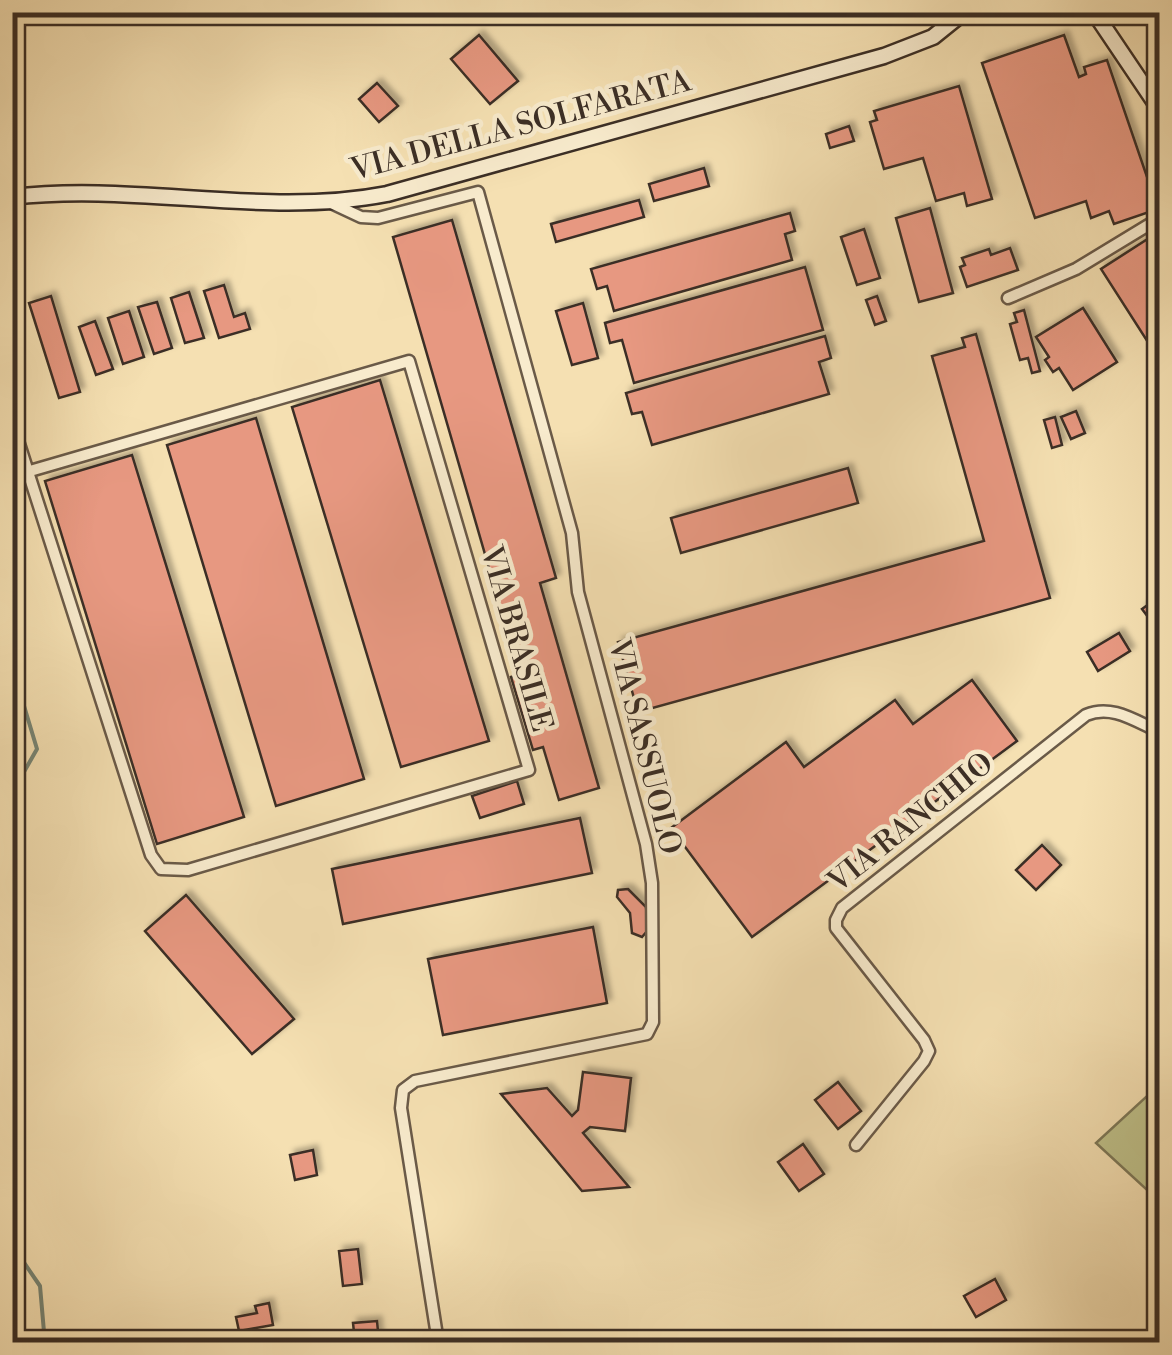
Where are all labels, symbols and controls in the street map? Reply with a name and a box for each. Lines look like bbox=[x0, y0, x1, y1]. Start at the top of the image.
street label: VIA DELLA SOLFARATA bbox=[346, 62, 697, 190]
street label: VIA BRASILE bbox=[471, 541, 561, 736]
street label: VIA SASSUOLO bbox=[599, 635, 689, 858]
street label: VIA RANCHIO bbox=[820, 745, 1001, 902]

